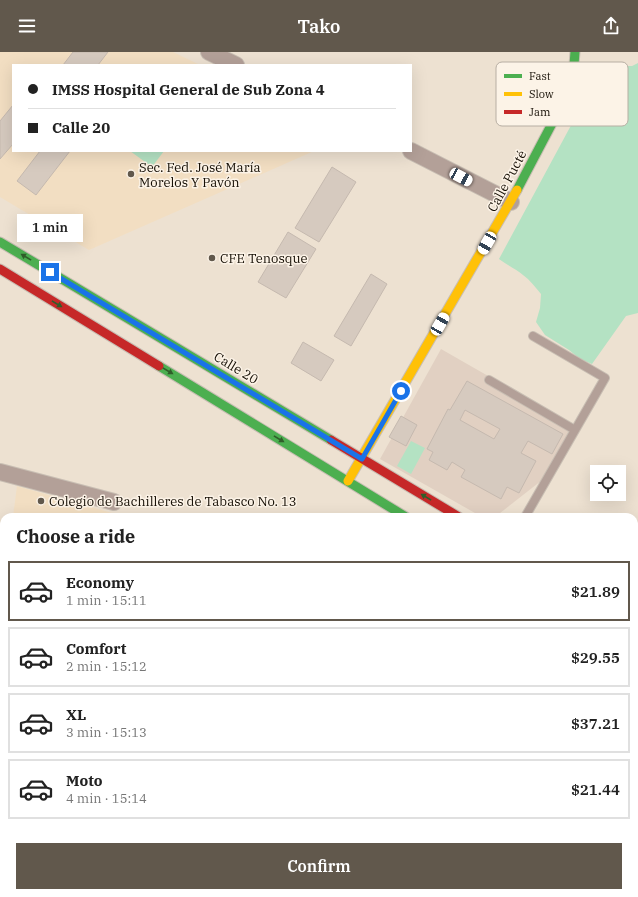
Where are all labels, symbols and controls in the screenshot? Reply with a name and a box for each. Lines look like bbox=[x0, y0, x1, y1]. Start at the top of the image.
icon: menu bbox=[16, 15, 38, 37]
text: Tako bbox=[298, 15, 340, 38]
icon: share bbox=[600, 15, 622, 37]
legend bbox=[496, 62, 628, 126]
text: Fast bbox=[529, 69, 551, 83]
text: IMSS Hospital General de Sub Zona 4 bbox=[52, 80, 325, 99]
text: Slow bbox=[529, 87, 554, 101]
text: Jam bbox=[529, 105, 551, 119]
text: Calle 20 bbox=[52, 118, 110, 137]
street label: Calle Pucté bbox=[484, 147, 530, 215]
place label: Sec. Fed. José María Morelos Y Pavón bbox=[139, 159, 261, 191]
car bbox=[448, 166, 474, 188]
marker: Sec. Fed. José María Morelos Y Pavón bbox=[126, 169, 136, 179]
callout: 1 min bbox=[17, 214, 83, 242]
text: 1 min bbox=[32, 219, 68, 236]
car bbox=[476, 230, 498, 256]
place label: CFE Tenosque bbox=[220, 250, 308, 267]
marker: CFE Tenosque bbox=[207, 253, 217, 263]
one-way arrow bbox=[20, 254, 32, 261]
route end bbox=[41, 263, 59, 281]
one-way arrow bbox=[51, 300, 63, 307]
car bbox=[429, 311, 451, 337]
street label: Calle 20 bbox=[211, 348, 261, 388]
one-way arrow bbox=[162, 368, 174, 375]
route start bbox=[392, 382, 410, 400]
one-way arrow bbox=[274, 435, 284, 443]
map controls bbox=[590, 465, 626, 501]
button: locate bbox=[590, 465, 626, 501]
place label: Colegio de Bachilleres de Tabasco No. 13 bbox=[49, 493, 297, 510]
one-way arrow bbox=[421, 493, 431, 501]
marker: Colegio de Bachilleres de Tabasco No. 13 bbox=[36, 496, 46, 506]
text: Choose a ride bbox=[16, 525, 135, 548]
icon: car bbox=[18, 573, 54, 609]
text: Economy bbox=[66, 573, 134, 592]
text: $21.89 bbox=[571, 582, 620, 601]
text: 1 min · 15:11 bbox=[66, 592, 147, 609]
icon: car bbox=[18, 639, 54, 675]
text: Comfort bbox=[66, 639, 126, 658]
text: $29.55 bbox=[571, 648, 620, 667]
text: 2 min · 15:12 bbox=[66, 658, 147, 675]
icon: car bbox=[18, 705, 54, 741]
text: XL bbox=[66, 705, 86, 724]
text: $37.21 bbox=[571, 714, 620, 733]
text: 3 min · 15:13 bbox=[66, 724, 147, 741]
icon: car bbox=[18, 771, 54, 807]
text: Moto bbox=[66, 771, 103, 790]
text: $21.44 bbox=[571, 780, 620, 799]
text: 4 min · 15:14 bbox=[66, 790, 147, 807]
button: Confirm bbox=[16, 843, 622, 889]

